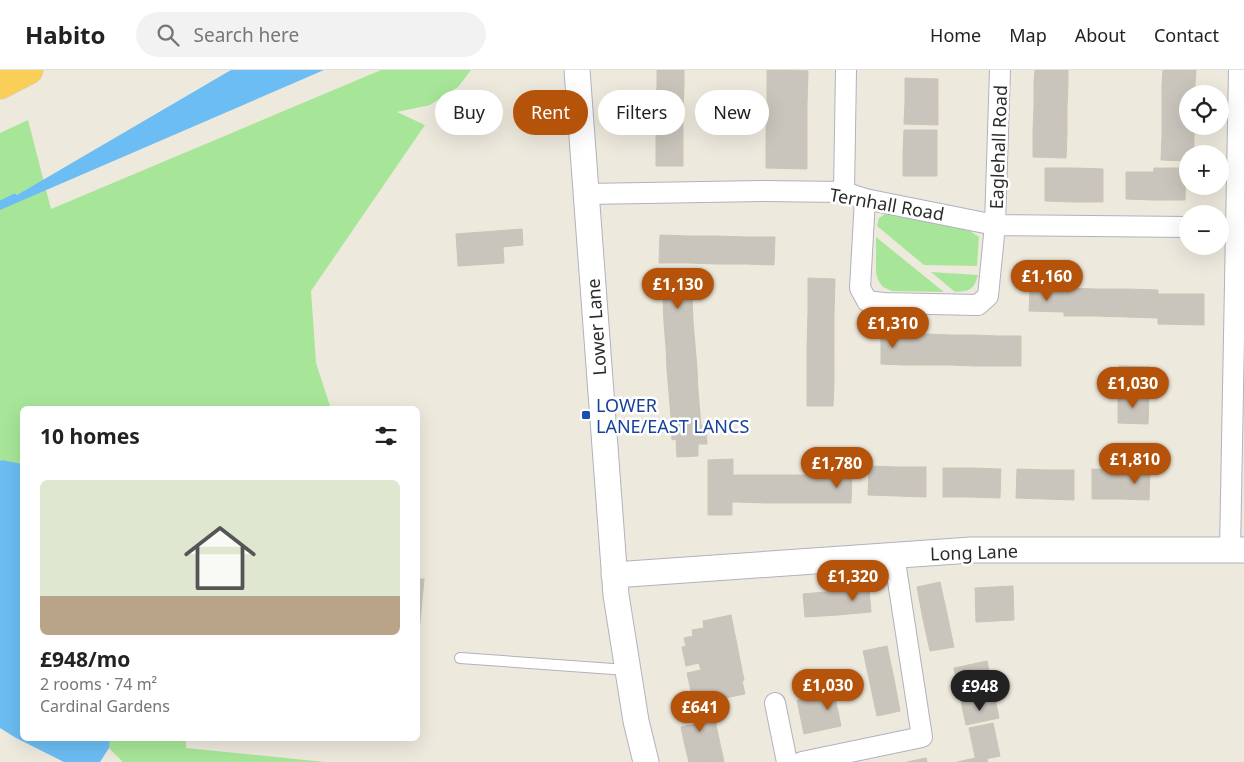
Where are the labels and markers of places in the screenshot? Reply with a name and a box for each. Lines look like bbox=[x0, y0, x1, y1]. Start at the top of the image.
pin: £1,160 bbox=[1006, 260, 1088, 302]
pin: £1,130 bbox=[637, 268, 719, 310]
pin: £1,310 bbox=[852, 306, 934, 349]
pin: £1,030 bbox=[1092, 366, 1174, 409]
place label: LOWER LANE/EAST LANCS bbox=[596, 393, 749, 438]
marker: LOWER LANE/EAST LANCS bbox=[580, 409, 592, 421]
pin: £1,810 bbox=[1094, 442, 1176, 485]
pin: £1,780 bbox=[796, 446, 878, 489]
pin: £1,320 bbox=[812, 560, 894, 602]
pin: £1,030 bbox=[787, 668, 869, 711]
pin: £948 bbox=[950, 670, 1010, 712]
pin: £641 bbox=[670, 690, 730, 733]

